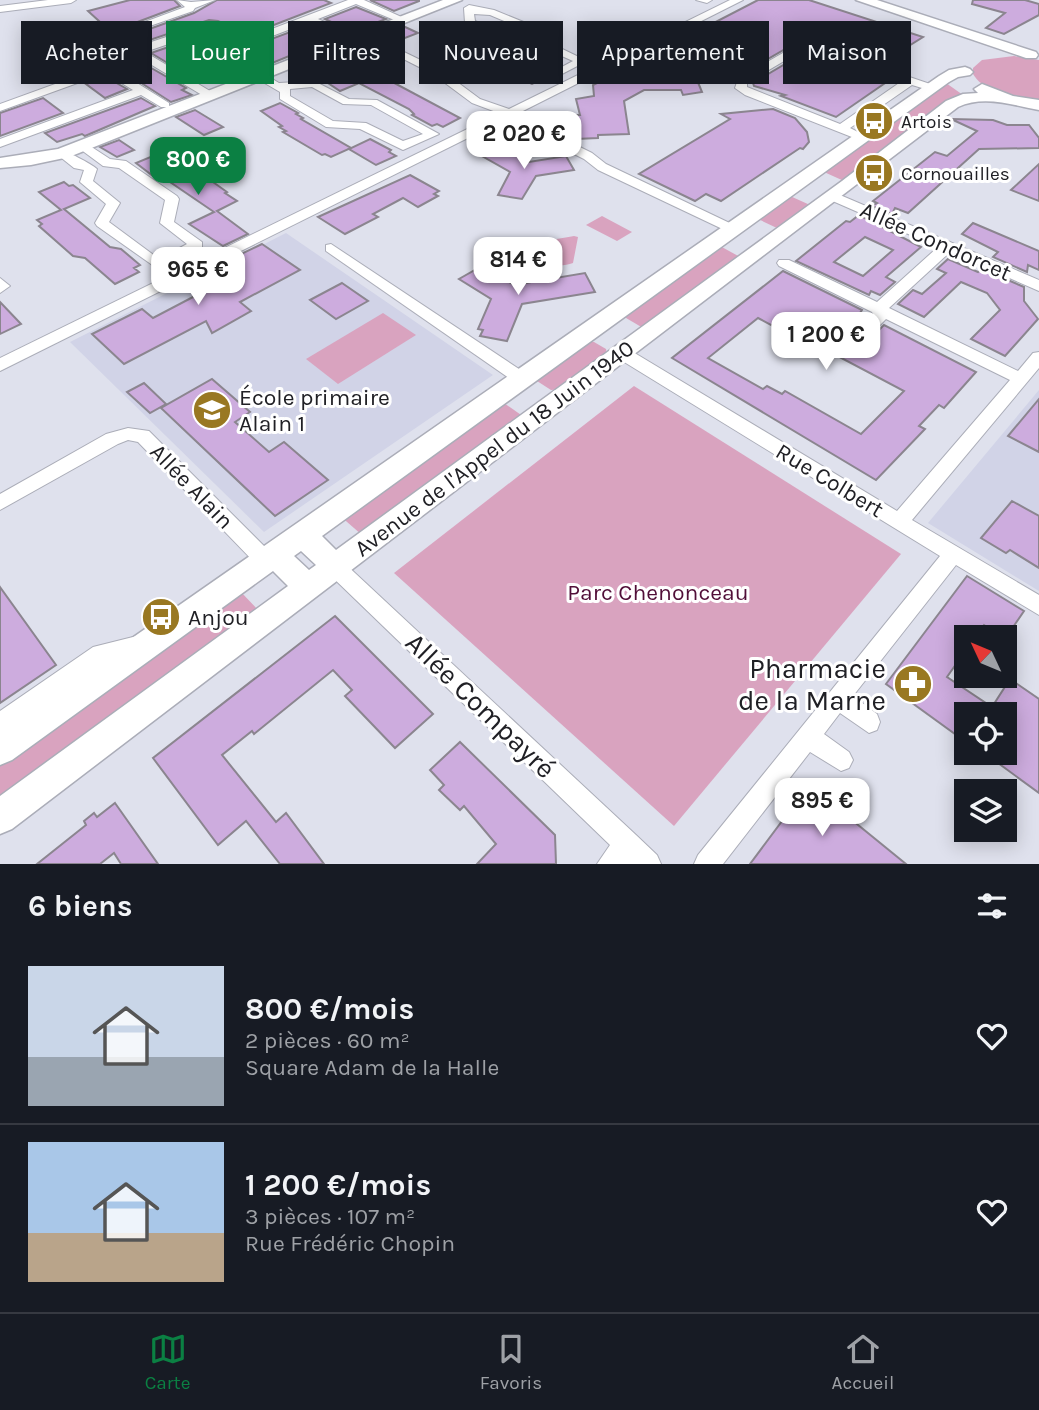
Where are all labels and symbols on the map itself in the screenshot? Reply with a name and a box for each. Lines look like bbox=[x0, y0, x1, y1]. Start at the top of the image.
bus stop icon: Artois bbox=[853, 100, 895, 142]
pin: 2 020 € bbox=[459, 111, 589, 171]
place label: Artois bbox=[901, 111, 952, 133]
pin: 800 € bbox=[149, 138, 247, 197]
bus stop icon: Cornouailles bbox=[853, 152, 895, 194]
place label: Cornouailles bbox=[901, 163, 1010, 185]
street label: Allée Condorcet bbox=[856, 196, 1016, 287]
pin: 814 € bbox=[469, 238, 567, 297]
pin: 965 € bbox=[149, 247, 247, 307]
pin: 1 200 € bbox=[761, 312, 891, 372]
street label: Avenue de l'Appel du 18 Juin 1940 bbox=[349, 335, 639, 562]
place label: École primaire Alain 1 bbox=[239, 384, 390, 437]
school or university icon: École primaire Alain 1 bbox=[191, 389, 233, 431]
street label: Allée Alain bbox=[144, 438, 239, 535]
street label: Rue Colbert bbox=[771, 438, 889, 523]
park label: Parc Chenonceau bbox=[567, 579, 749, 606]
bus stop icon: Anjou bbox=[140, 596, 182, 638]
place label: Anjou bbox=[188, 604, 249, 631]
north arrow bbox=[954, 625, 1017, 688]
street label: Allée Compayré bbox=[399, 626, 562, 785]
place label: Pharmacie de la Marne bbox=[738, 652, 886, 717]
pharmacy icon: Pharmacie de la Marne bbox=[892, 663, 934, 705]
pin: 895 € bbox=[773, 778, 871, 838]

